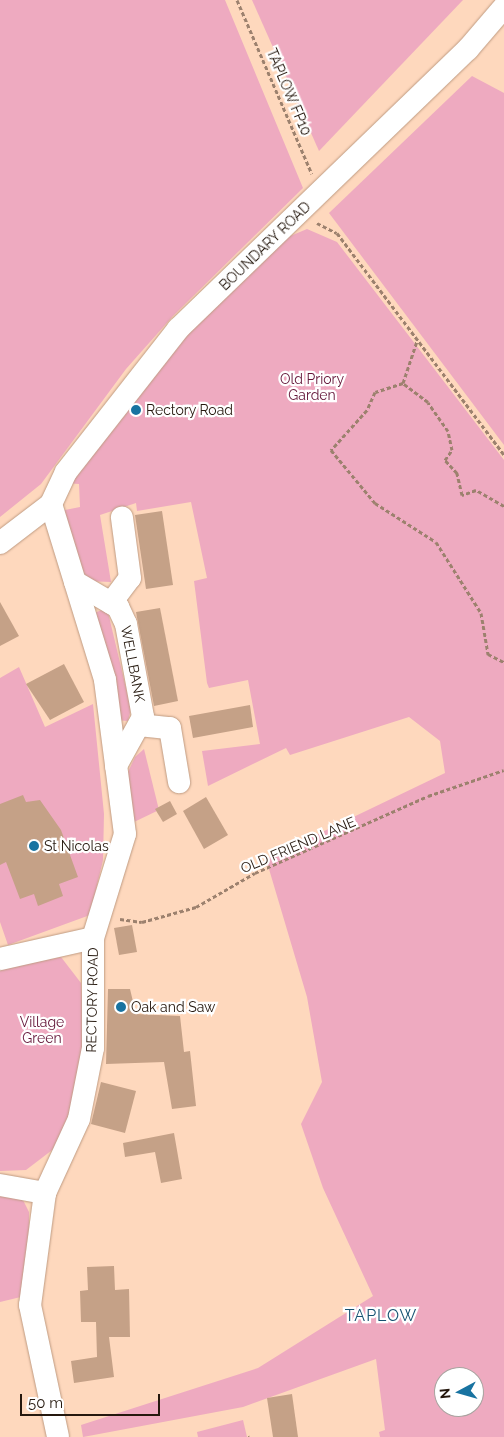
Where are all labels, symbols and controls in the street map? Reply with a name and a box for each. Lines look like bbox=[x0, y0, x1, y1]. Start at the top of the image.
street label: TAPLOW FP10 bbox=[263, 46, 315, 138]
street label: BOUNDARY ROAD bbox=[216, 198, 314, 294]
park label: Old Priory Garden bbox=[280, 371, 344, 404]
place label: Rectory Road bbox=[146, 402, 233, 418]
marker: Rectory Road bbox=[130, 404, 142, 416]
street label: WELLBANK bbox=[117, 624, 149, 704]
street label: OLD FRIEND LANE bbox=[238, 813, 358, 877]
place label: St Nicolas bbox=[44, 838, 109, 854]
marker: St Nicolas bbox=[28, 840, 40, 852]
street label: RECTORY ROAD bbox=[83, 947, 101, 1053]
place label: Oak and Saw bbox=[131, 999, 215, 1015]
marker: Oak and Saw bbox=[115, 1001, 127, 1013]
park label: Village Green bbox=[20, 1014, 64, 1046]
district label: TAPLOW bbox=[344, 1306, 418, 1326]
north arrow bbox=[434, 1367, 484, 1417]
scale bar bbox=[22, 1384, 162, 1416]
text: N bbox=[437, 1387, 454, 1400]
text: 50 m bbox=[28, 1394, 63, 1412]

